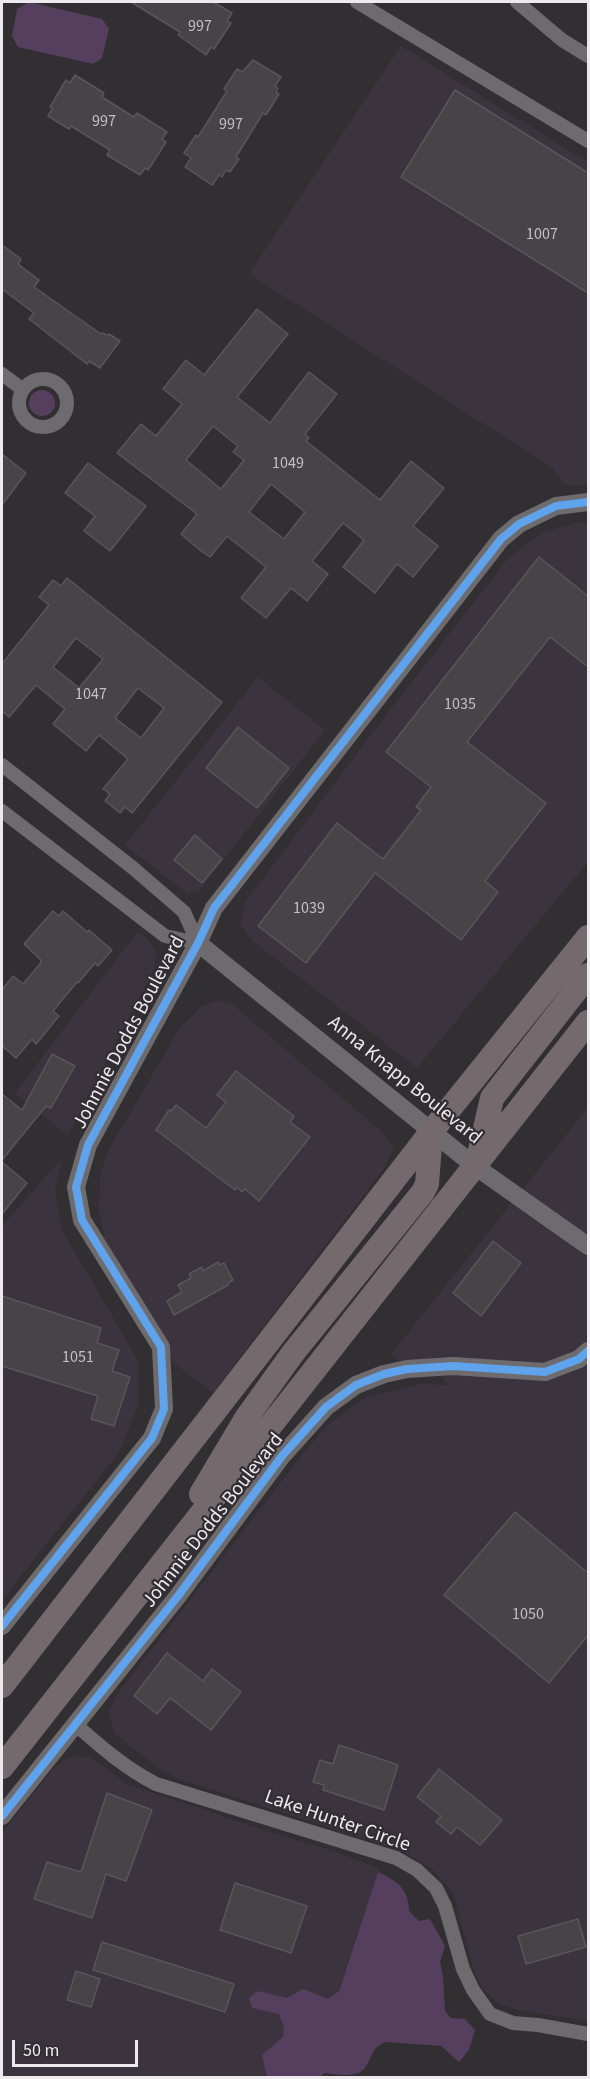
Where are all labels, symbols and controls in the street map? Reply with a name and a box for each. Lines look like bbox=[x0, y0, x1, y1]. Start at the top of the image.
house number: 997 bbox=[188, 17, 212, 37]
house number: 997 bbox=[92, 112, 116, 132]
house number: 997 bbox=[219, 115, 243, 135]
house number: 1007 bbox=[526, 225, 558, 245]
house number: 1049 bbox=[272, 454, 304, 474]
house number: 1047 bbox=[75, 685, 107, 705]
house number: 1035 bbox=[444, 695, 476, 715]
house number: 1039 bbox=[293, 899, 325, 919]
street label: Johnnie Dodds Boulevard bbox=[69, 932, 191, 1134]
street label: Anna Knapp Boulevard bbox=[322, 1012, 486, 1150]
house number: 1051 bbox=[62, 1348, 94, 1368]
street label: Johnnie Dodds Boulevard bbox=[138, 1429, 290, 1613]
house number: 1050 bbox=[512, 1605, 544, 1625]
street label: Lake Hunter Circle bbox=[261, 1786, 413, 1858]
scale bar bbox=[15, 2028, 141, 2066]
text: 50 m bbox=[23, 2038, 59, 2063]

